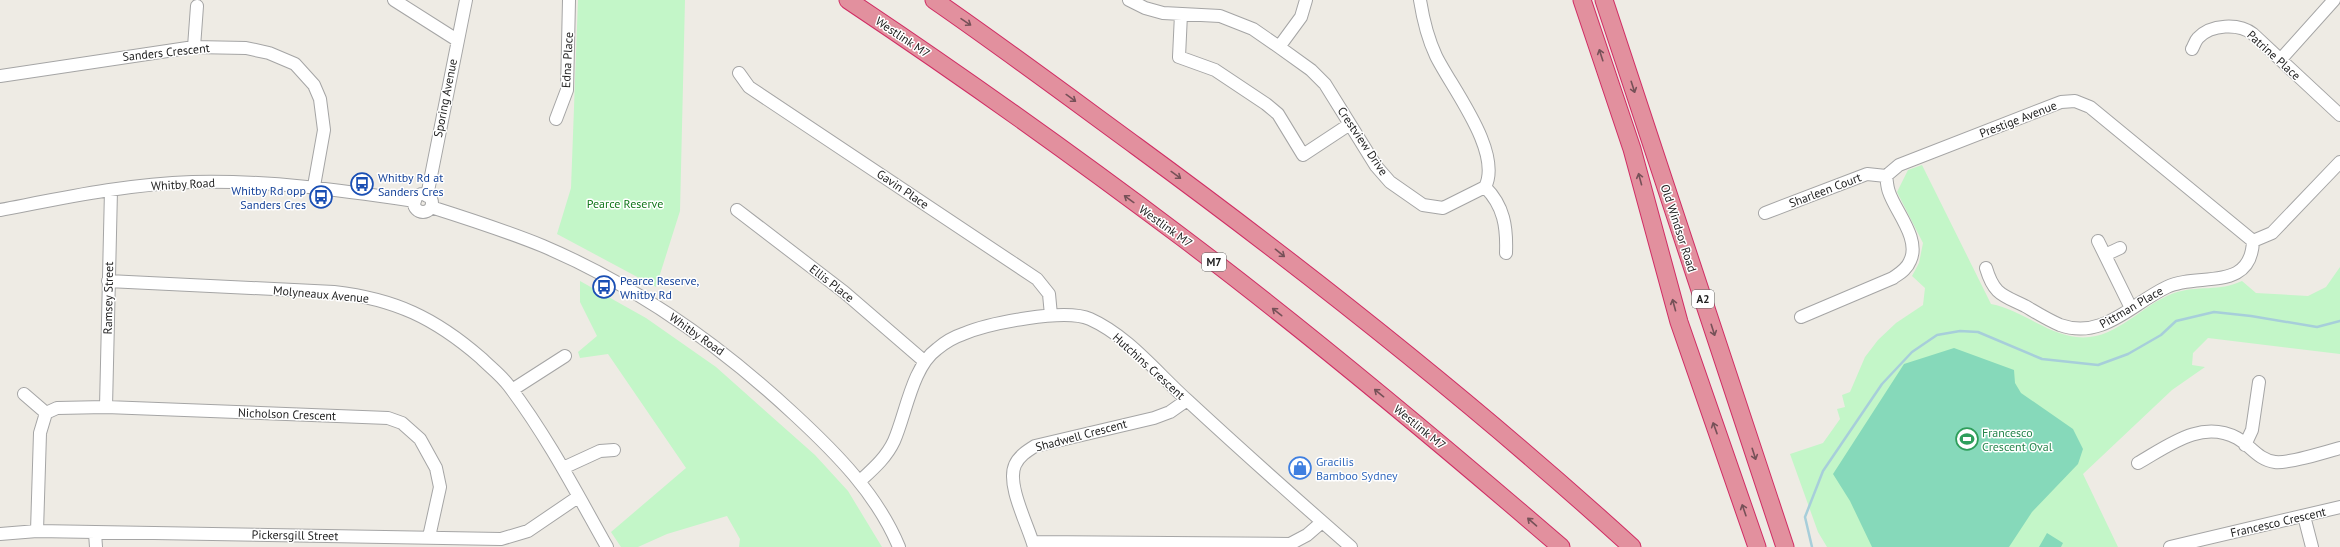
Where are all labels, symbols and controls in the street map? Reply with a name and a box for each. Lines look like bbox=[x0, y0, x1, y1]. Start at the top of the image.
street label: Westlink M7 bbox=[873, 13, 933, 61]
one-way arrow bbox=[960, 18, 971, 26]
street label: Patrine Place bbox=[2244, 27, 2304, 83]
street label: Edna Place bbox=[558, 32, 576, 88]
street label: Sanders Crescent bbox=[122, 40, 210, 64]
one-way arrow bbox=[1596, 50, 1604, 62]
street label: Sporing Avenue bbox=[430, 57, 460, 139]
one-way arrow bbox=[1630, 80, 1637, 93]
one-way arrow bbox=[1066, 94, 1077, 102]
street label: Prestige Avenue bbox=[1977, 97, 2059, 141]
street label: Crestview Drive bbox=[1335, 104, 1391, 178]
street label: Gavin Place bbox=[874, 166, 932, 212]
street label: Sharleen Court bbox=[1787, 169, 1863, 211]
place label: Whitby Rd at Sanders Cres bbox=[378, 170, 444, 199]
bus stop icon: Whitby Rd at Sanders Cres bbox=[349, 171, 375, 197]
one-way arrow bbox=[1170, 171, 1181, 179]
one-way arrow bbox=[1636, 173, 1643, 186]
street label: Whitby Road bbox=[151, 175, 215, 193]
street label: Old Windsor Road bbox=[1658, 182, 1700, 274]
place label: Whitby Rd opp Sanders Cres bbox=[231, 183, 306, 212]
bus stop icon: Whitby Rd opp Sanders Cres bbox=[308, 184, 334, 210]
one-way arrow bbox=[1124, 195, 1135, 203]
park label: Pearce Reserve bbox=[587, 196, 663, 211]
street label: Westlink M7 bbox=[1136, 202, 1196, 250]
one-way arrow bbox=[1275, 248, 1286, 257]
road number: M7 bbox=[1202, 253, 1226, 271]
street label: Ellis Place bbox=[807, 261, 857, 305]
street label: Ramsey Street bbox=[100, 262, 116, 334]
place label: Pearce Reserve, Whitby Rd bbox=[620, 273, 699, 302]
bus stop icon: Pearce Reserve, Whitby Rd bbox=[591, 274, 617, 300]
street label: Molyneaux Avenue bbox=[272, 282, 370, 306]
street label: Pittman Place bbox=[2097, 283, 2165, 331]
road number: A2 bbox=[1692, 290, 1714, 308]
one-way arrow bbox=[1670, 299, 1677, 312]
one-way arrow bbox=[1272, 307, 1283, 316]
street label: Whitby Road bbox=[667, 310, 727, 358]
one-way arrow bbox=[1710, 324, 1717, 337]
street label: Hutchins Crescent bbox=[1110, 330, 1188, 402]
one-way arrow bbox=[1373, 388, 1384, 397]
street label: Westlink M7 bbox=[1391, 401, 1449, 453]
street label: Nicholson Crescent bbox=[238, 405, 336, 423]
street label: Shadwell Crescent bbox=[1034, 416, 1128, 454]
one-way arrow bbox=[1710, 423, 1718, 435]
place label: Francesco Crescent Oval bbox=[1982, 425, 2053, 454]
sports icon: Francesco Crescent Oval bbox=[1954, 426, 1980, 452]
one-way arrow bbox=[1751, 447, 1758, 460]
place label: Gracilis Bamboo Sydney bbox=[1316, 454, 1398, 483]
shop icon: Gracilis Bamboo Sydney bbox=[1287, 455, 1313, 481]
street label: Francesco Crescent bbox=[2229, 504, 2327, 540]
one-way arrow bbox=[1739, 505, 1747, 517]
one-way arrow bbox=[1527, 517, 1537, 526]
street label: Pickersgill Street bbox=[252, 527, 338, 543]

